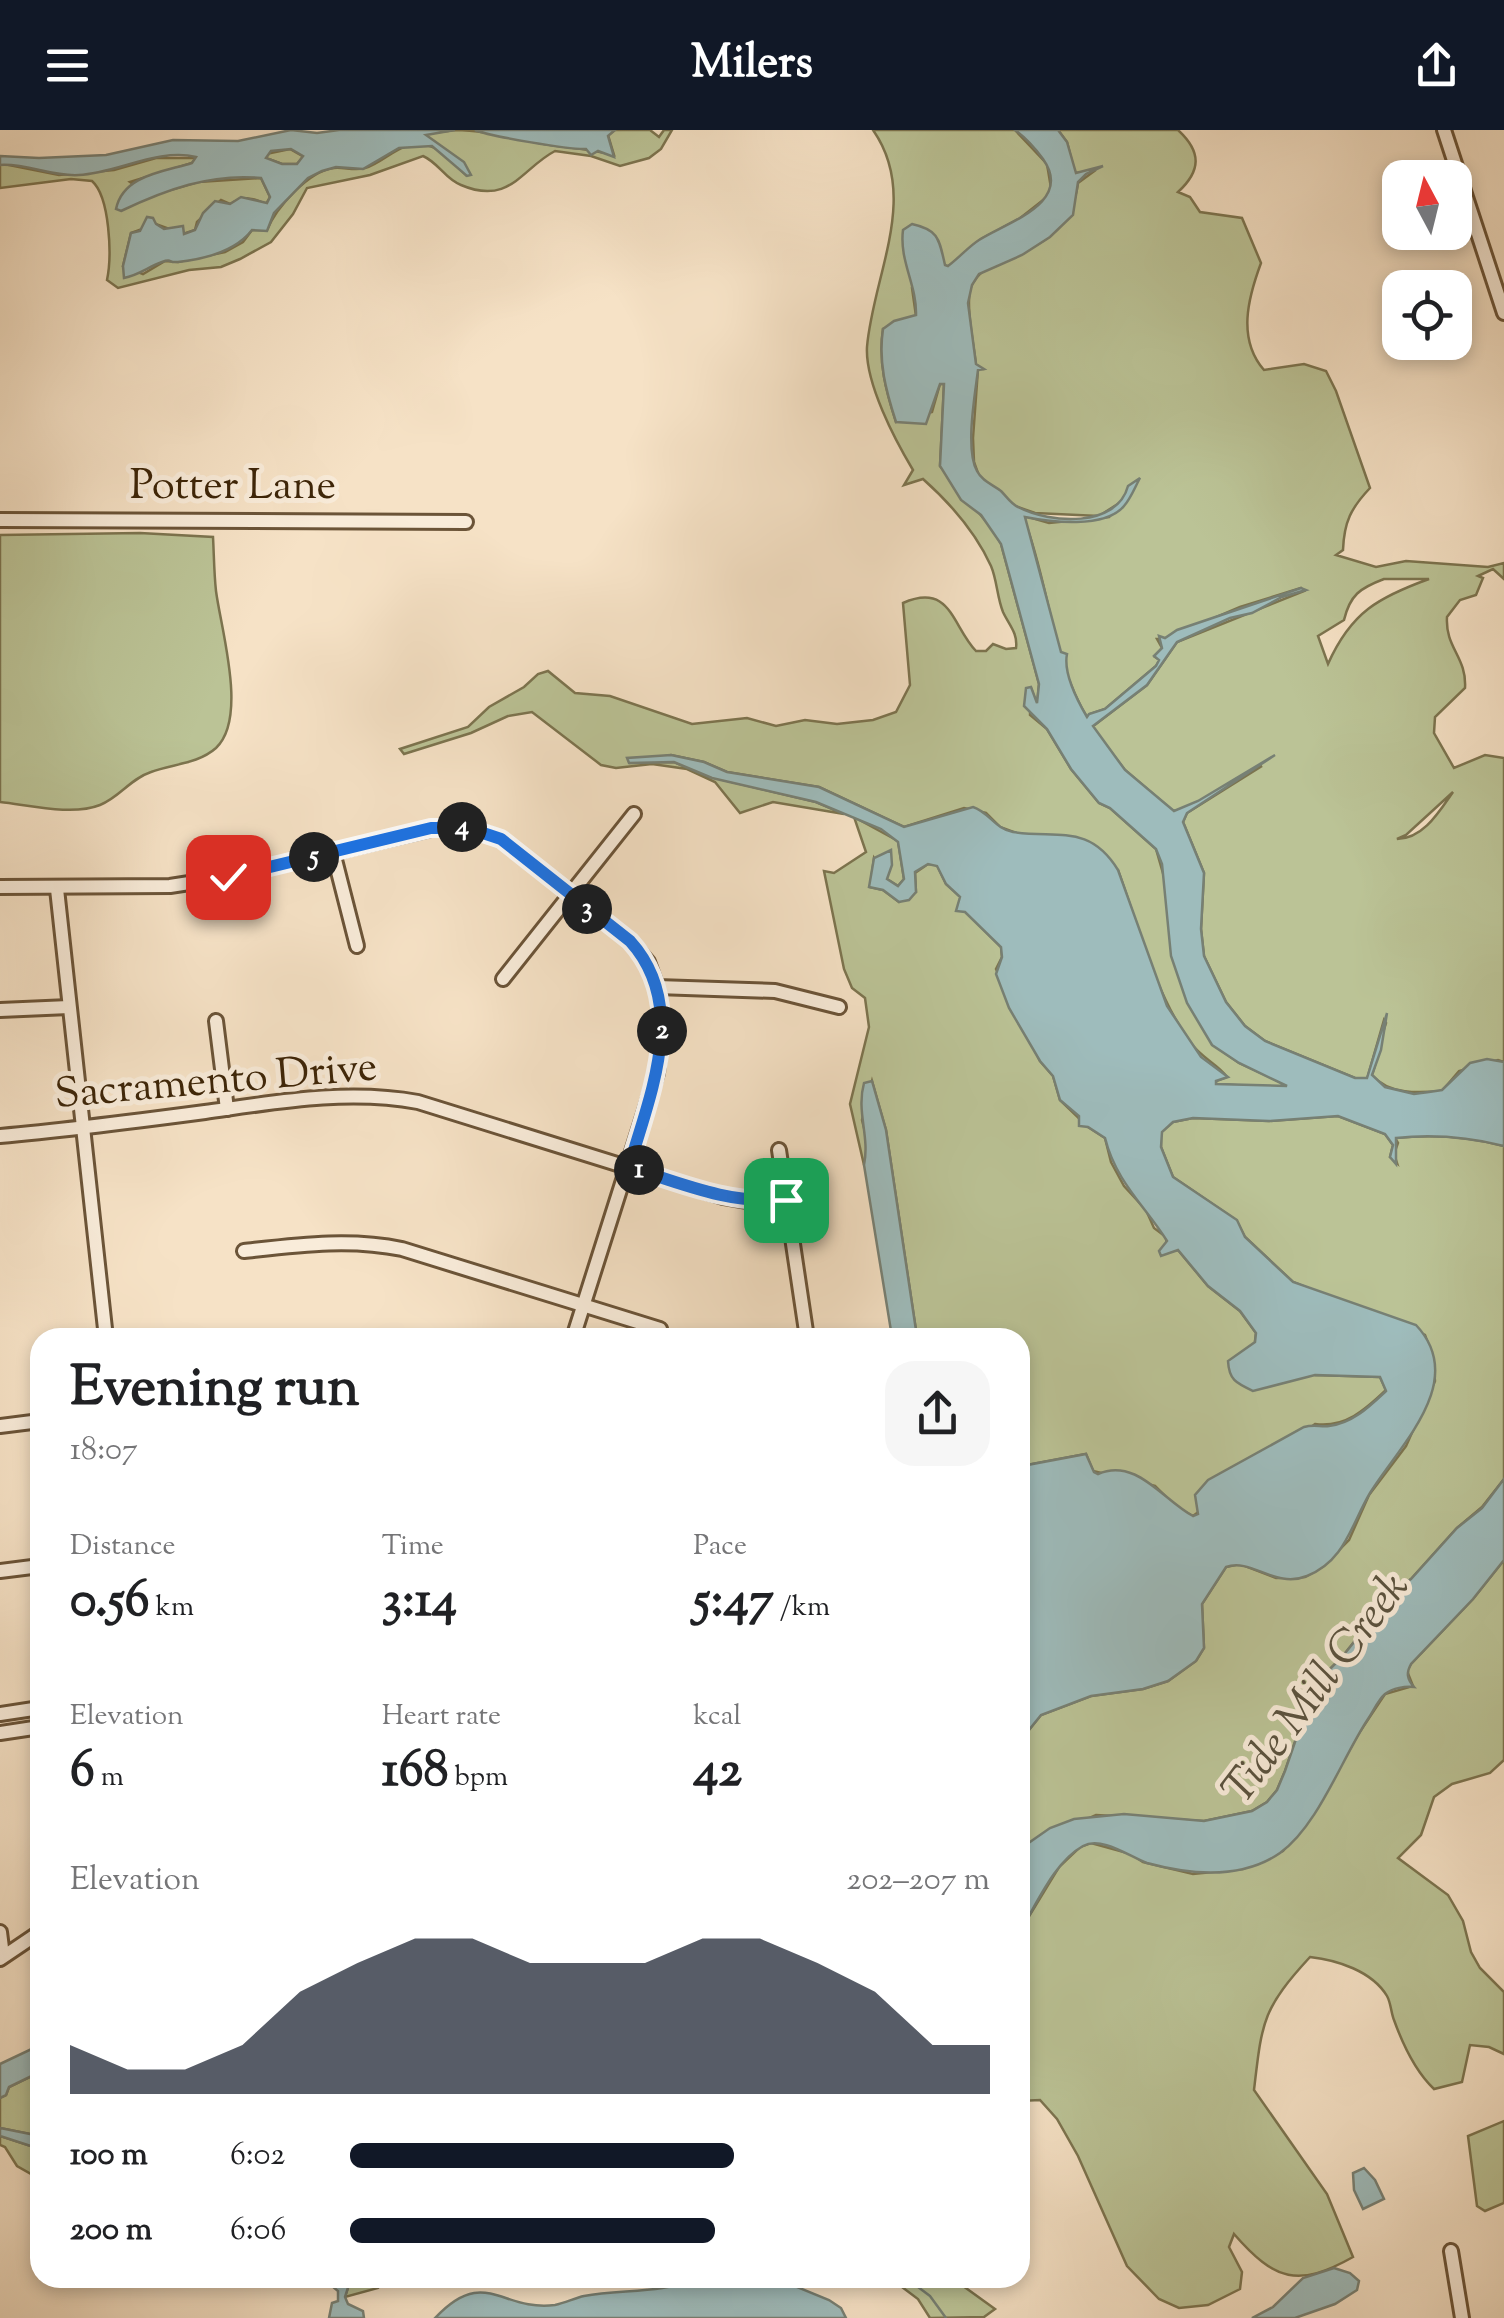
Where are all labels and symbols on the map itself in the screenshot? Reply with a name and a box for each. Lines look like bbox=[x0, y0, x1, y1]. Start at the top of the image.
north arrow bbox=[1382, 160, 1472, 250]
street label: Potter Lane bbox=[130, 458, 336, 518]
pin: 4 bbox=[437, 802, 487, 852]
pin: 5 bbox=[289, 832, 339, 882]
pin bbox=[186, 835, 271, 920]
pin: 3 bbox=[562, 884, 612, 934]
pin: 2 bbox=[637, 1006, 687, 1056]
street label: Sacramento Drive bbox=[52, 1039, 380, 1127]
pin: 1 bbox=[614, 1145, 664, 1195]
pin bbox=[744, 1158, 829, 1243]
water label: Tide Mill Creek bbox=[1209, 1560, 1427, 1820]

